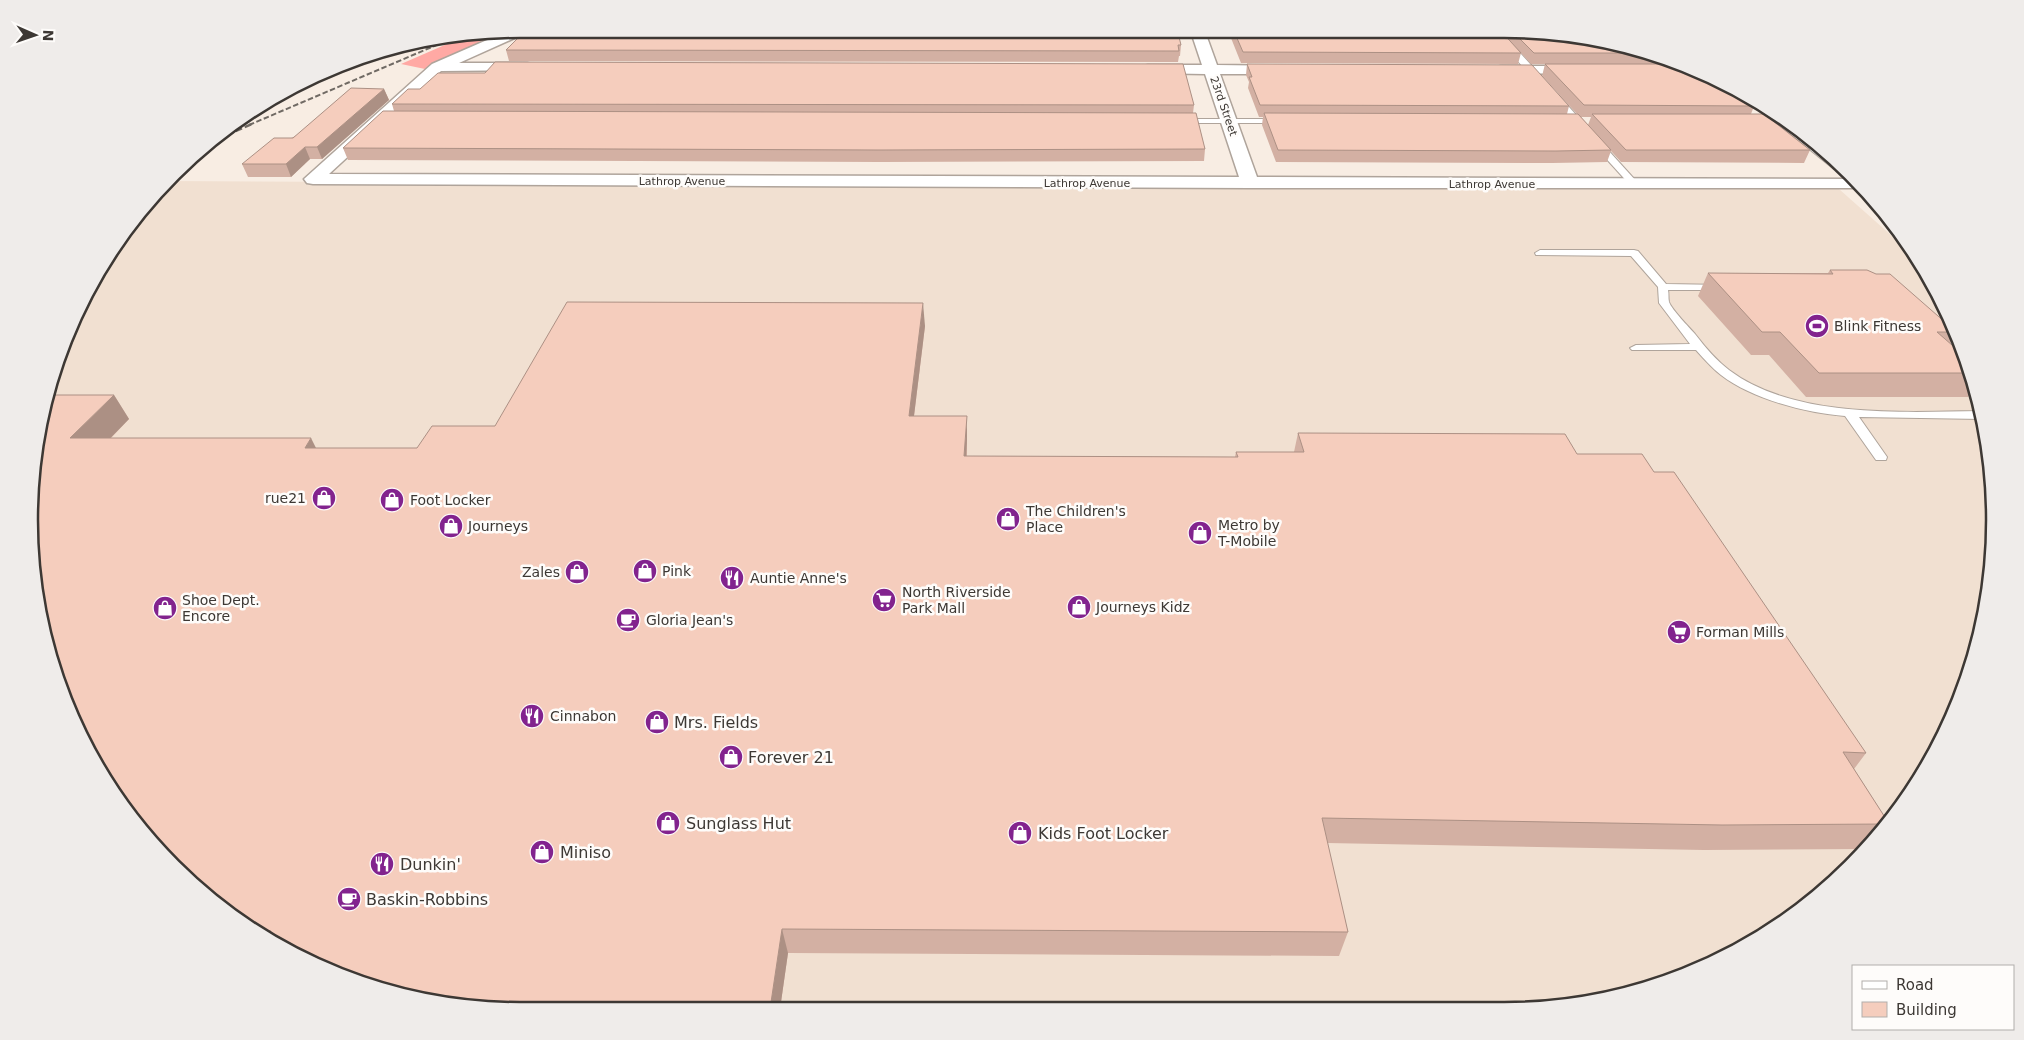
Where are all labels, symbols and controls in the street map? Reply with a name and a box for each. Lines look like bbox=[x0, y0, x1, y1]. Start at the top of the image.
north arrow bbox=[10, 10, 60, 60]
text: N bbox=[40, 29, 56, 42]
street label: 23rd Street bbox=[1207, 75, 1240, 138]
street label: Lathrop Avenue bbox=[639, 175, 725, 188]
street label: Lathrop Avenue bbox=[1044, 177, 1130, 190]
street label: Lathrop Avenue bbox=[1449, 178, 1535, 191]
sports icon: Blink Fitness bbox=[1804, 313, 1830, 339]
place label: Blink Fitness bbox=[1834, 318, 1921, 334]
shop icon: rue21 bbox=[311, 485, 337, 511]
shop icon: Foot Locker bbox=[379, 487, 405, 513]
place label: rue21 bbox=[265, 490, 306, 506]
place label: Foot Locker bbox=[410, 492, 491, 508]
place label: The Children's Place bbox=[1025, 503, 1126, 535]
shop icon: The Children's Place bbox=[995, 506, 1021, 532]
shop icon: Journeys bbox=[438, 513, 464, 539]
place label: Metro by T-Mobile bbox=[1217, 517, 1280, 549]
place label: Journeys bbox=[467, 518, 528, 534]
shop icon: Metro by T-Mobile bbox=[1187, 520, 1213, 546]
shop icon: Pink bbox=[632, 558, 658, 584]
shop icon: Zales bbox=[564, 559, 590, 585]
place label: Pink bbox=[662, 563, 692, 579]
place label: Zales bbox=[522, 564, 560, 580]
restaurant icon: Auntie Anne's bbox=[719, 565, 745, 591]
place label: Auntie Anne's bbox=[750, 570, 847, 586]
place label: North Riverside Park Mall bbox=[902, 584, 1011, 616]
supermarket icon: North Riverside Park Mall bbox=[871, 587, 897, 613]
place label: Shoe Dept. Encore bbox=[182, 592, 260, 624]
shop icon: Journeys Kidz bbox=[1066, 594, 1092, 620]
shop icon: Shoe Dept. Encore bbox=[152, 595, 178, 621]
place label: Journeys Kidz bbox=[1095, 599, 1190, 615]
cafe icon: Gloria Jean's bbox=[615, 607, 641, 633]
place label: Gloria Jean's bbox=[646, 612, 733, 628]
supermarket icon: Forman Mills bbox=[1666, 619, 1692, 645]
place label: Forman Mills bbox=[1696, 624, 1784, 640]
restaurant icon: Cinnabon bbox=[519, 703, 545, 729]
place label: Cinnabon bbox=[550, 708, 616, 724]
shop icon: Mrs. Fields bbox=[644, 709, 670, 735]
place label: Mrs. Fields bbox=[674, 713, 758, 732]
shop icon: Forever 21 bbox=[718, 744, 744, 770]
place label: Forever 21 bbox=[748, 748, 834, 767]
shop icon: Sunglass Hut bbox=[655, 810, 681, 836]
place label: Sunglass Hut bbox=[686, 814, 791, 833]
shop icon: Kids Foot Locker bbox=[1007, 820, 1033, 846]
place label: Kids Foot Locker bbox=[1038, 824, 1169, 843]
shop icon: Miniso bbox=[529, 839, 555, 865]
place label: Miniso bbox=[560, 843, 611, 862]
restaurant icon: Dunkin' bbox=[369, 851, 395, 877]
place label: Dunkin' bbox=[400, 855, 461, 874]
cafe icon: Baskin-Robbins bbox=[336, 886, 362, 912]
place label: Baskin-Robbins bbox=[366, 890, 488, 909]
legend bbox=[1852, 965, 2014, 1030]
text: Road bbox=[1896, 976, 1934, 994]
text: Building bbox=[1896, 1001, 1957, 1019]

